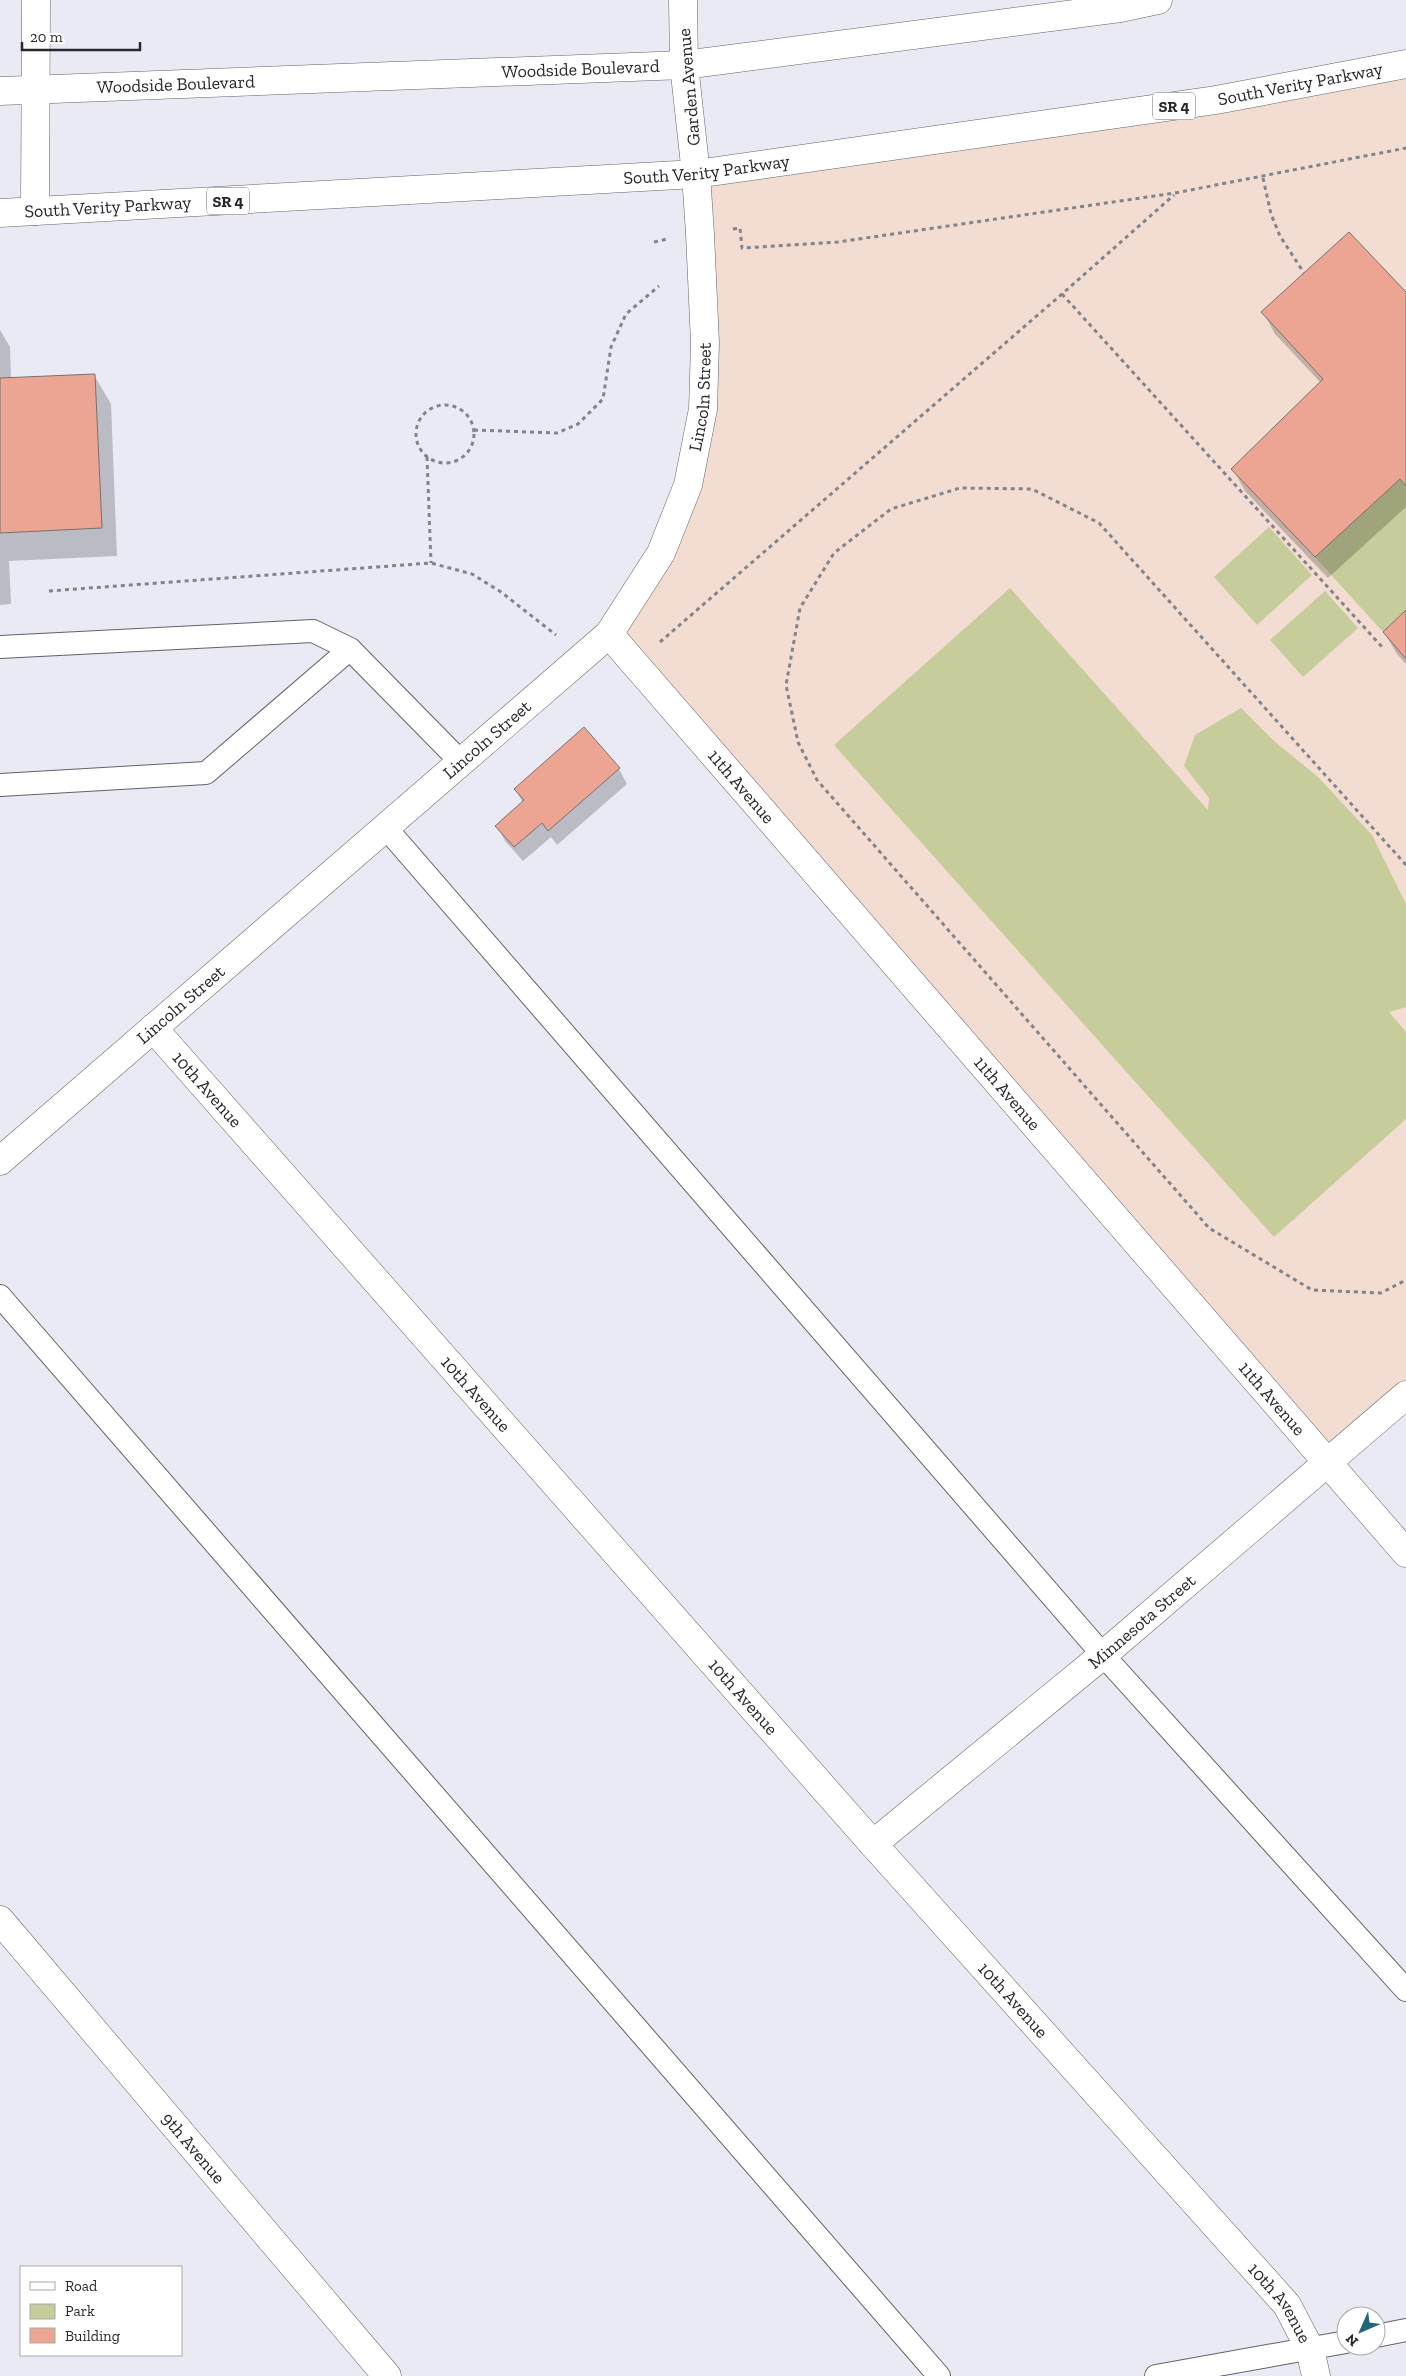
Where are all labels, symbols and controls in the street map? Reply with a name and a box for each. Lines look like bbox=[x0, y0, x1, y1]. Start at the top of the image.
scale bar bbox=[22, 20, 140, 52]
street label: Garden Avenue bbox=[673, 27, 705, 147]
text: 20 m bbox=[30, 28, 63, 46]
street label: Woodside Boulevard bbox=[501, 55, 660, 83]
street label: South Verity Parkway bbox=[1216, 58, 1385, 110]
street label: Woodside Boulevard bbox=[96, 70, 255, 98]
road number: SR 4 bbox=[1153, 92, 1195, 120]
street label: South Verity Parkway bbox=[623, 150, 792, 189]
road number: SR 4 bbox=[207, 188, 249, 215]
street label: South Verity Parkway bbox=[24, 191, 193, 223]
street label: Lincoln Street bbox=[684, 342, 716, 453]
street label: Lincoln Street bbox=[438, 695, 536, 784]
street label: 11th Avenue bbox=[703, 745, 779, 828]
street label: Lincoln Street bbox=[132, 960, 230, 1049]
street label: 10th Avenue bbox=[168, 1047, 247, 1132]
street label: 11th Avenue bbox=[969, 1052, 1046, 1135]
street label: 10th Avenue bbox=[436, 1351, 515, 1437]
street label: 11th Avenue bbox=[1234, 1357, 1310, 1440]
street label: Minnesota Street bbox=[1084, 1569, 1200, 1674]
street label: 10th Avenue bbox=[704, 1654, 783, 1740]
street label: 10th Avenue bbox=[973, 1958, 1053, 2043]
street label: 9th Avenue bbox=[157, 2108, 230, 2188]
street label: 10th Avenue bbox=[1243, 2258, 1316, 2347]
legend bbox=[20, 2266, 182, 2356]
text: Road bbox=[65, 2277, 98, 2295]
text: Park bbox=[65, 2302, 95, 2320]
north arrow bbox=[1336, 2306, 1386, 2356]
text: Building bbox=[65, 2327, 120, 2345]
text: N bbox=[1342, 2330, 1362, 2350]

